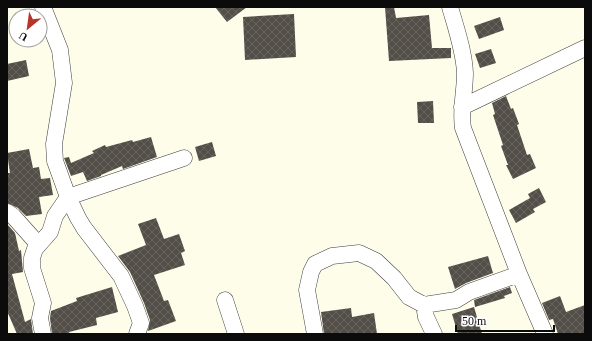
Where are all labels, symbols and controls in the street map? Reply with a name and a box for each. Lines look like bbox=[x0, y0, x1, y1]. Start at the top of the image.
north arrow bbox=[8, 8, 48, 48]
text: U bbox=[17, 30, 30, 44]
scale bar bbox=[456, 307, 554, 333]
text: 50 m bbox=[462, 314, 487, 328]

